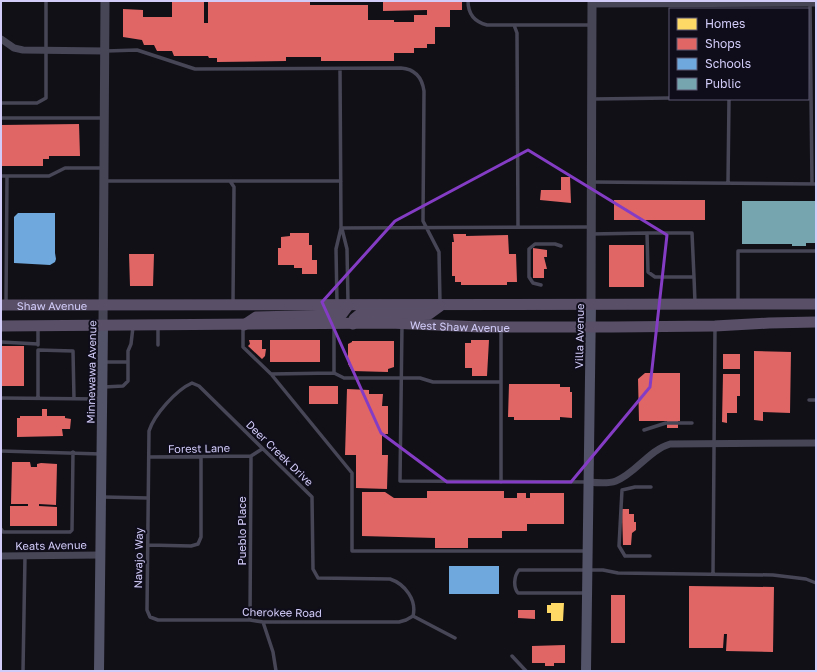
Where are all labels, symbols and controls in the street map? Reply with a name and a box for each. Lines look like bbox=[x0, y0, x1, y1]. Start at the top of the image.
legend bbox=[669, 8, 809, 100]
text: Homes bbox=[705, 16, 745, 31]
text: Shops bbox=[705, 36, 741, 51]
text: Schools bbox=[705, 56, 751, 71]
text: Public bbox=[705, 76, 742, 91]
street label: Shaw Avenue bbox=[17, 298, 87, 311]
street label: Villa Avenue bbox=[572, 303, 586, 369]
street label: West Shaw Avenue bbox=[410, 317, 510, 334]
street label: Minnewawa Avenue bbox=[84, 320, 98, 424]
street label: Deer Creek Drive bbox=[244, 418, 316, 488]
street label: Forest Lane bbox=[168, 441, 230, 455]
street label: Pueblo Place bbox=[235, 496, 248, 566]
street label: Navajo Way bbox=[131, 527, 145, 589]
street label: Keats Avenue bbox=[15, 538, 87, 552]
street label: Cherokee Road bbox=[242, 605, 322, 619]

